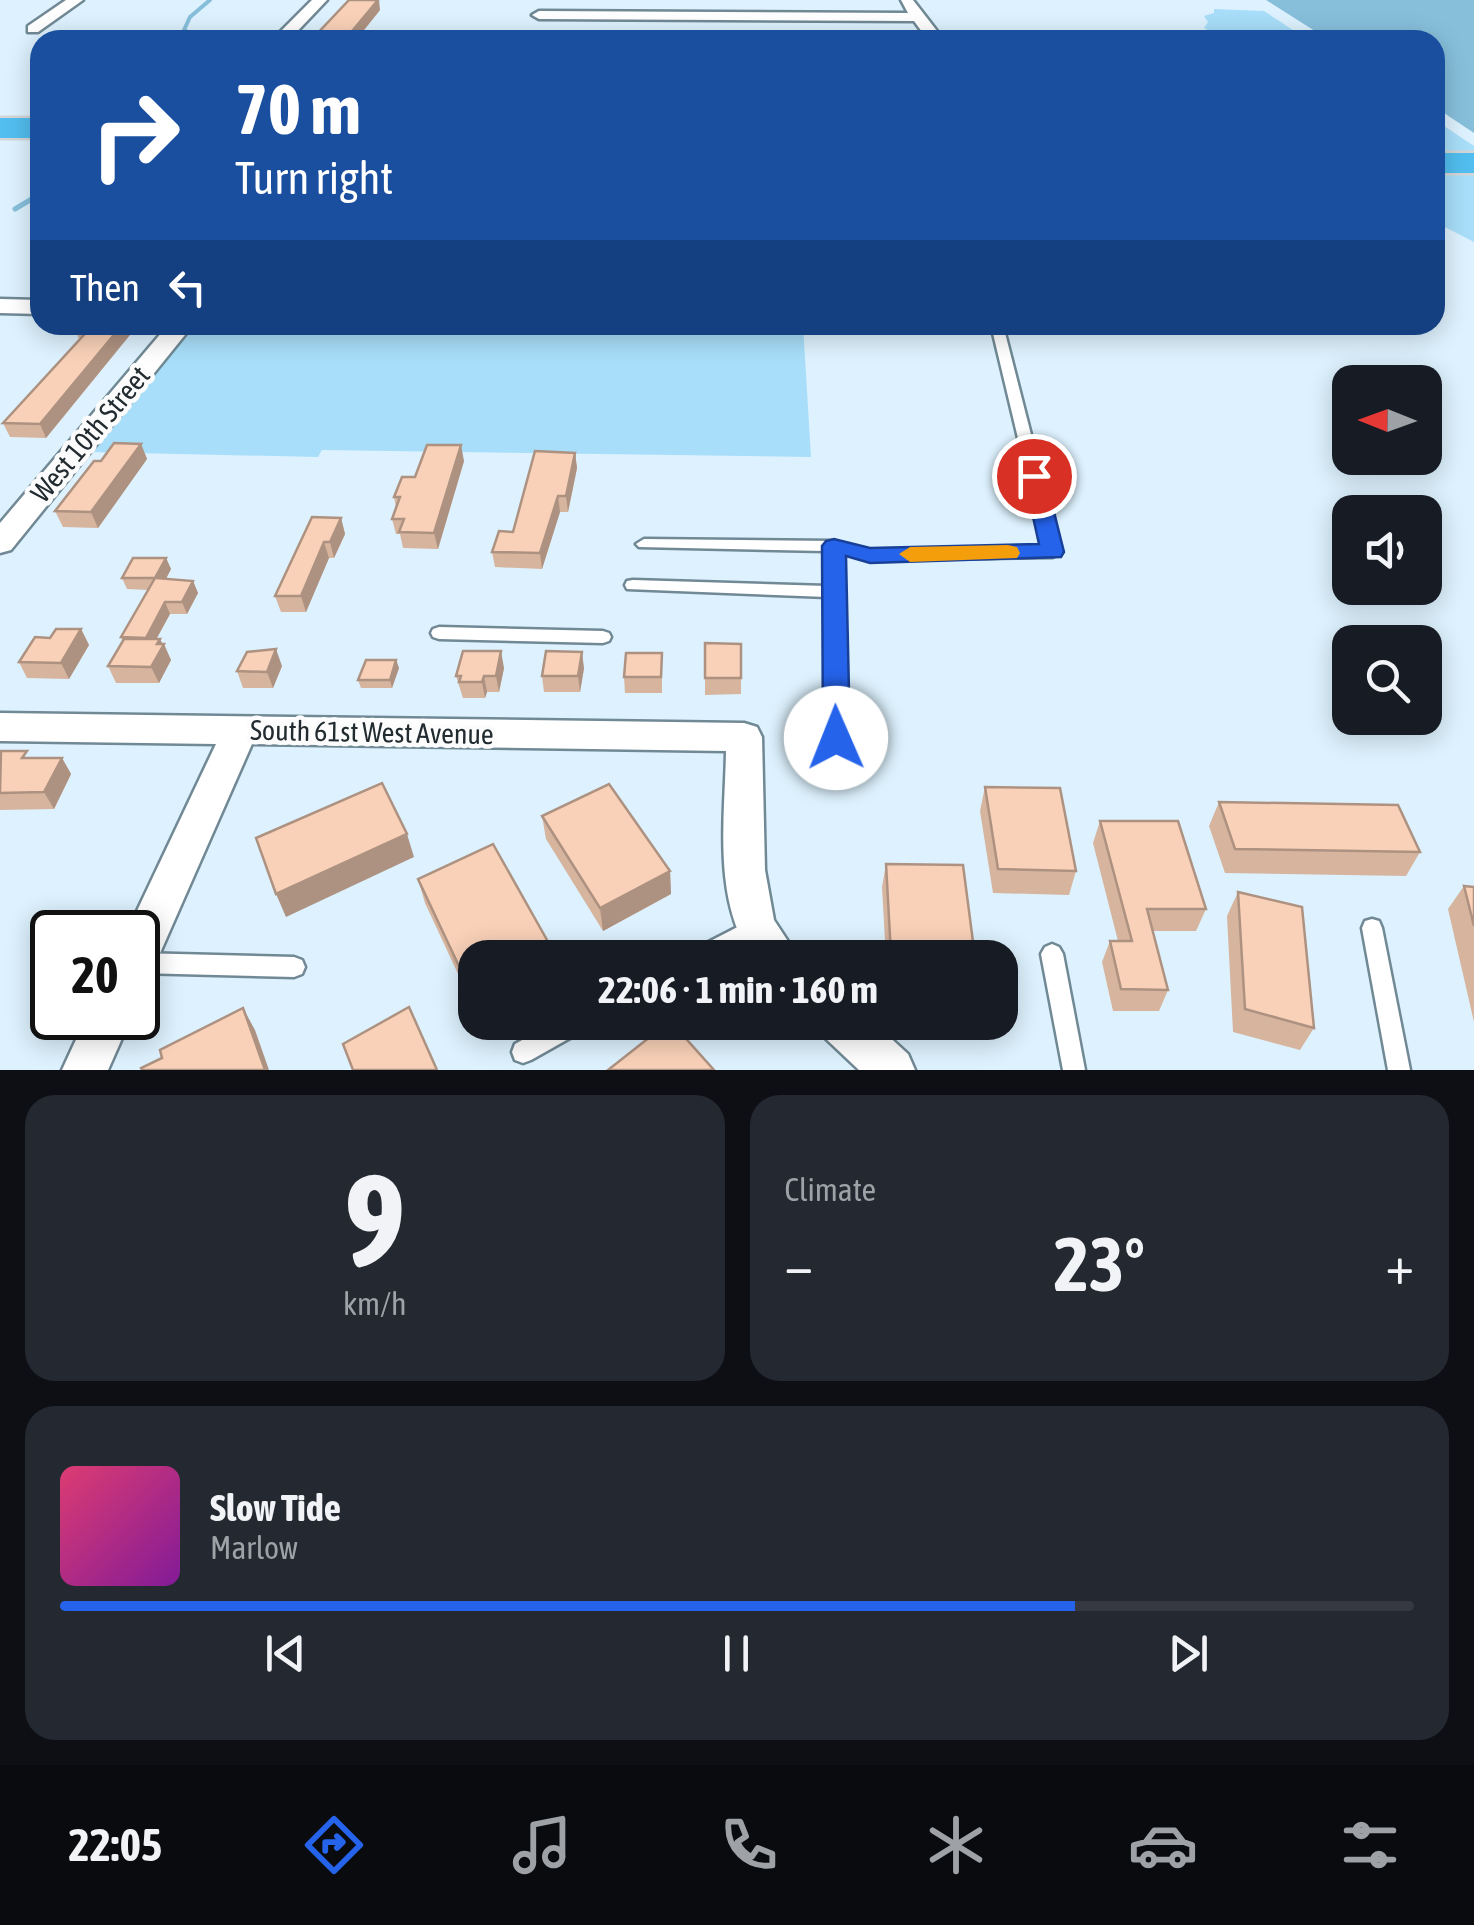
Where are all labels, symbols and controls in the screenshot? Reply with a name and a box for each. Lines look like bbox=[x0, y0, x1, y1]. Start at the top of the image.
text: 70 m bbox=[235, 69, 361, 149]
icon: right bbox=[70, 70, 200, 200]
text: Turn right bbox=[235, 152, 393, 204]
icon: left bbox=[160, 260, 215, 315]
text: Then bbox=[70, 266, 140, 309]
street label: West 10th Street bbox=[24, 360, 156, 508]
north arrow bbox=[1332, 365, 1442, 475]
map controls bbox=[1332, 365, 1442, 735]
pin bbox=[992, 434, 1077, 519]
icon: arrive bbox=[1007, 449, 1062, 504]
button: sound bbox=[1332, 495, 1442, 605]
button: search bbox=[1332, 625, 1442, 735]
position arrow bbox=[784, 686, 888, 790]
street label: South 61st West Avenue bbox=[250, 714, 494, 750]
speed limit sign: 20 bbox=[30, 910, 160, 1040]
text: 22:06 · 1 min · 160 m bbox=[598, 968, 878, 1011]
text: 9 bbox=[344, 1145, 405, 1294]
text: Climate bbox=[785, 1171, 876, 1208]
text: 23° bbox=[1054, 1221, 1145, 1307]
text: − bbox=[785, 1233, 813, 1296]
text: + bbox=[1385, 1233, 1414, 1296]
text: km/h bbox=[343, 1285, 406, 1322]
text: Slow Tide bbox=[210, 1486, 341, 1529]
text: Marlow bbox=[210, 1529, 298, 1566]
icon: previous bbox=[258, 1626, 313, 1681]
icon: pause bbox=[709, 1626, 764, 1681]
icon: next bbox=[1161, 1626, 1216, 1681]
icon: directions bbox=[299, 1810, 369, 1880]
icon: music bbox=[507, 1810, 577, 1880]
icon: phone bbox=[714, 1810, 784, 1880]
icon: climate bbox=[921, 1810, 991, 1880]
icon: car bbox=[1128, 1810, 1198, 1880]
icon: filters bbox=[1335, 1810, 1405, 1880]
text: 22:05 bbox=[69, 1819, 162, 1871]

